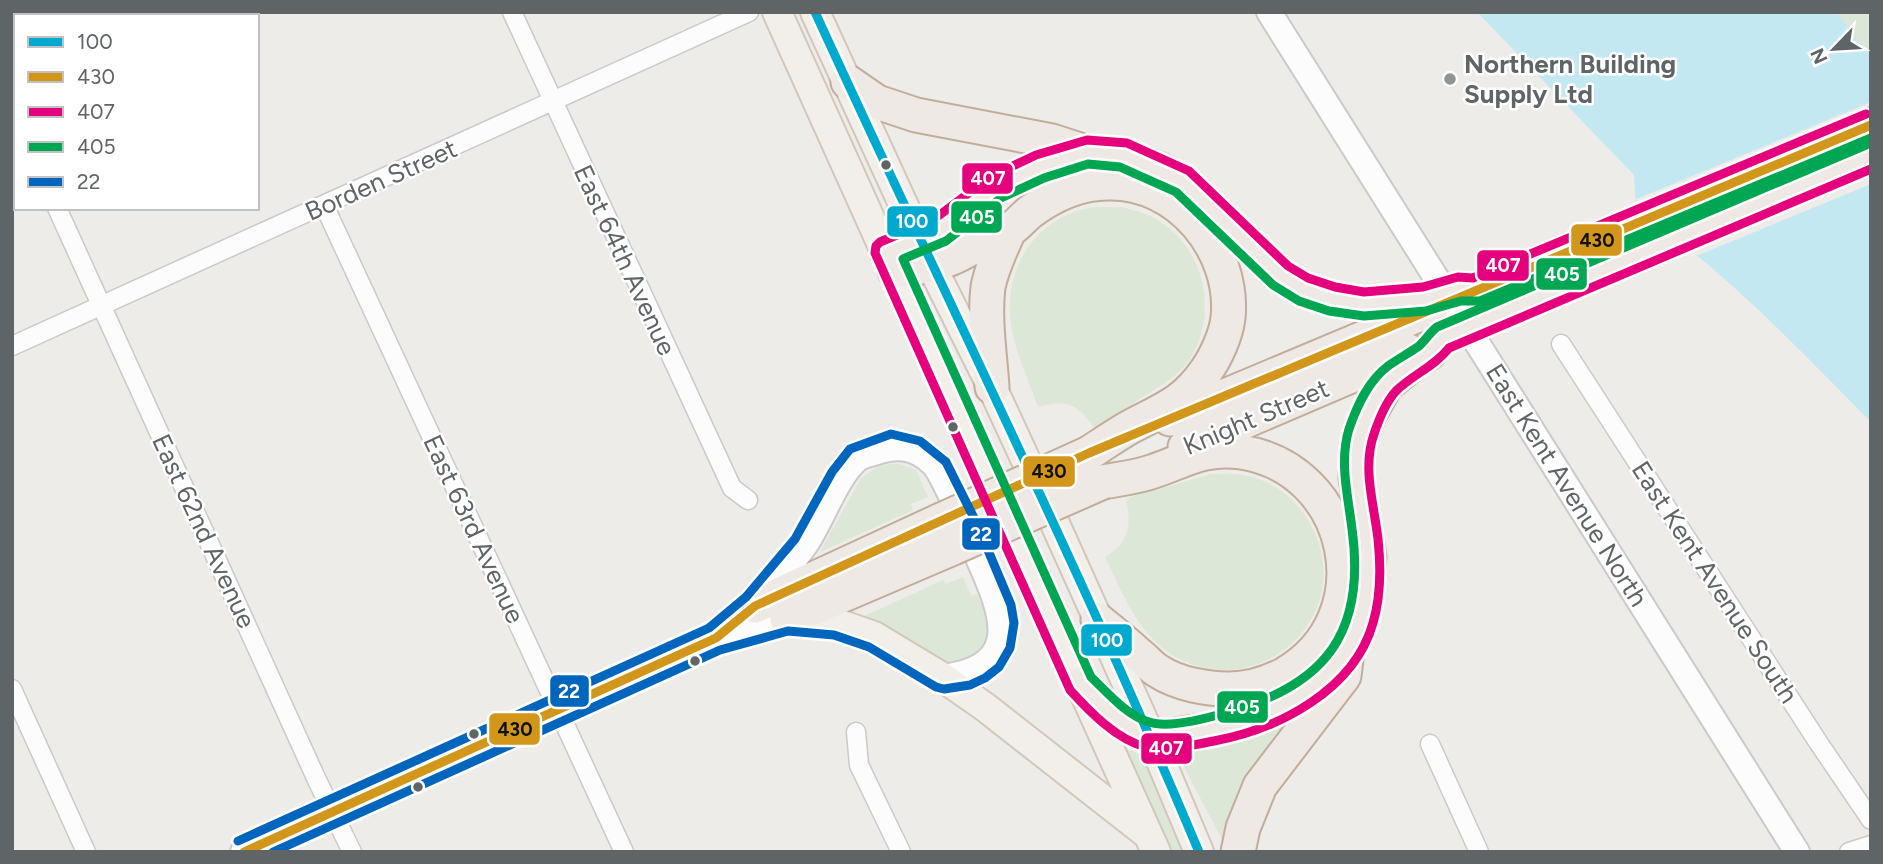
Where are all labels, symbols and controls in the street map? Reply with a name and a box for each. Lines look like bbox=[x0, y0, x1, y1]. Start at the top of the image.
legend bbox=[14, 14, 259, 210]
north arrow bbox=[1799, 14, 1869, 84]
text: 100 bbox=[77, 29, 113, 54]
text: N bbox=[1806, 44, 1833, 67]
place label: Northern Building Supply Ltd bbox=[1464, 48, 1676, 110]
text: 430 bbox=[77, 64, 115, 89]
marker: Northern Building Supply Ltd bbox=[1442, 71, 1458, 87]
text: 407 bbox=[77, 99, 115, 124]
street label: Borden Street bbox=[300, 132, 462, 228]
text: 405 bbox=[77, 134, 116, 159]
unlabelled marker bbox=[879, 158, 893, 172]
street label: East 64th Avenue bbox=[567, 160, 683, 360]
line badge: 407 bbox=[961, 162, 1014, 195]
text: 407 bbox=[971, 167, 1005, 190]
text: 22 bbox=[77, 169, 100, 194]
line badge: 405 bbox=[950, 200, 1003, 234]
line badge: 100 bbox=[886, 205, 939, 238]
text: 405 bbox=[959, 206, 995, 229]
text: 100 bbox=[896, 210, 928, 233]
line badge: 430 bbox=[1570, 223, 1623, 257]
text: 430 bbox=[1580, 229, 1614, 252]
line badge: 407 bbox=[1476, 249, 1530, 282]
text: 407 bbox=[1486, 254, 1520, 277]
line badge: 405 bbox=[1535, 257, 1588, 291]
text: 405 bbox=[1544, 263, 1580, 286]
street label: East Kent Avenue North bbox=[1479, 358, 1655, 612]
street label: Knight Street bbox=[1178, 372, 1334, 462]
unlabelled marker bbox=[946, 420, 960, 434]
street label: East 62nd Avenue bbox=[145, 429, 263, 633]
street label: East 63rd Avenue bbox=[416, 430, 532, 628]
line badge: 430 bbox=[1022, 455, 1076, 488]
street label: East Kent Avenue South bbox=[1625, 455, 1805, 709]
text: 430 bbox=[1032, 460, 1066, 483]
line badge: 22 bbox=[961, 517, 1001, 551]
text: 22 bbox=[970, 523, 992, 546]
line badge: 100 bbox=[1080, 623, 1133, 657]
text: 100 bbox=[1091, 629, 1123, 652]
unlabelled marker bbox=[688, 654, 702, 668]
line badge: 22 bbox=[549, 674, 590, 708]
text: 22 bbox=[558, 680, 580, 703]
line badge: 405 bbox=[1216, 690, 1269, 724]
text: 405 bbox=[1224, 696, 1260, 719]
line badge: 430 bbox=[488, 712, 541, 746]
text: 430 bbox=[498, 718, 532, 741]
unlabelled marker bbox=[467, 727, 481, 741]
line badge: 407 bbox=[1140, 732, 1193, 765]
text: 407 bbox=[1149, 737, 1183, 760]
unlabelled marker bbox=[411, 780, 425, 794]

